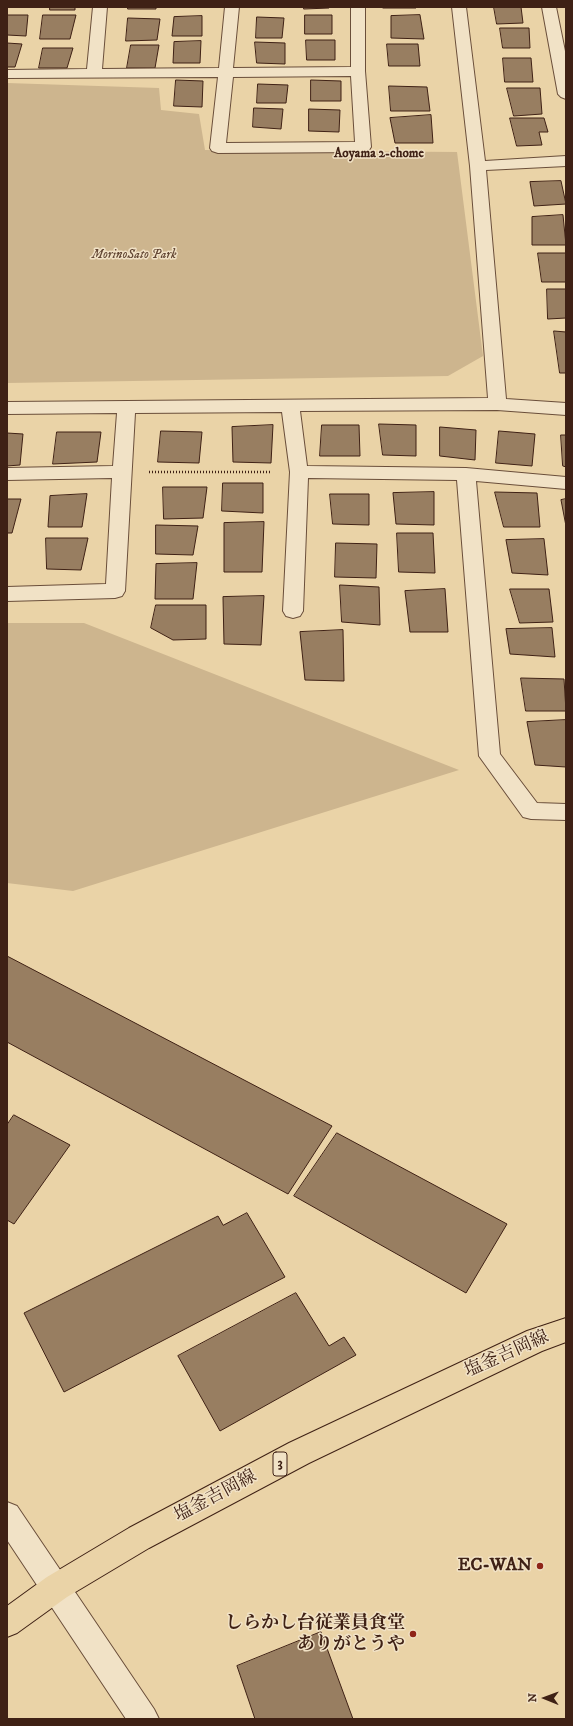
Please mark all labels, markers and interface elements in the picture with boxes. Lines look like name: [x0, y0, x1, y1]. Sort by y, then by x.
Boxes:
district label: Aoyama 2-chome: [334, 146, 424, 162]
park label: MorinoSato Park: [92, 247, 176, 263]
street label: 塩釜吉岡線: [461, 1327, 553, 1383]
road number: 3: [273, 1452, 287, 1476]
street label: 塩釜吉岡線: [171, 1466, 261, 1528]
place label: EC-WAN: [458, 1555, 532, 1577]
marker: EC-WAN: [535, 1561, 545, 1571]
place label: しらかし台従業員食堂 ありがとうや: [225, 1613, 405, 1656]
marker: しらかし台従業員食堂 ありがとうや: [408, 1629, 418, 1639]
north arrow: [525, 1678, 565, 1718]
text: N: [526, 1693, 540, 1702]

